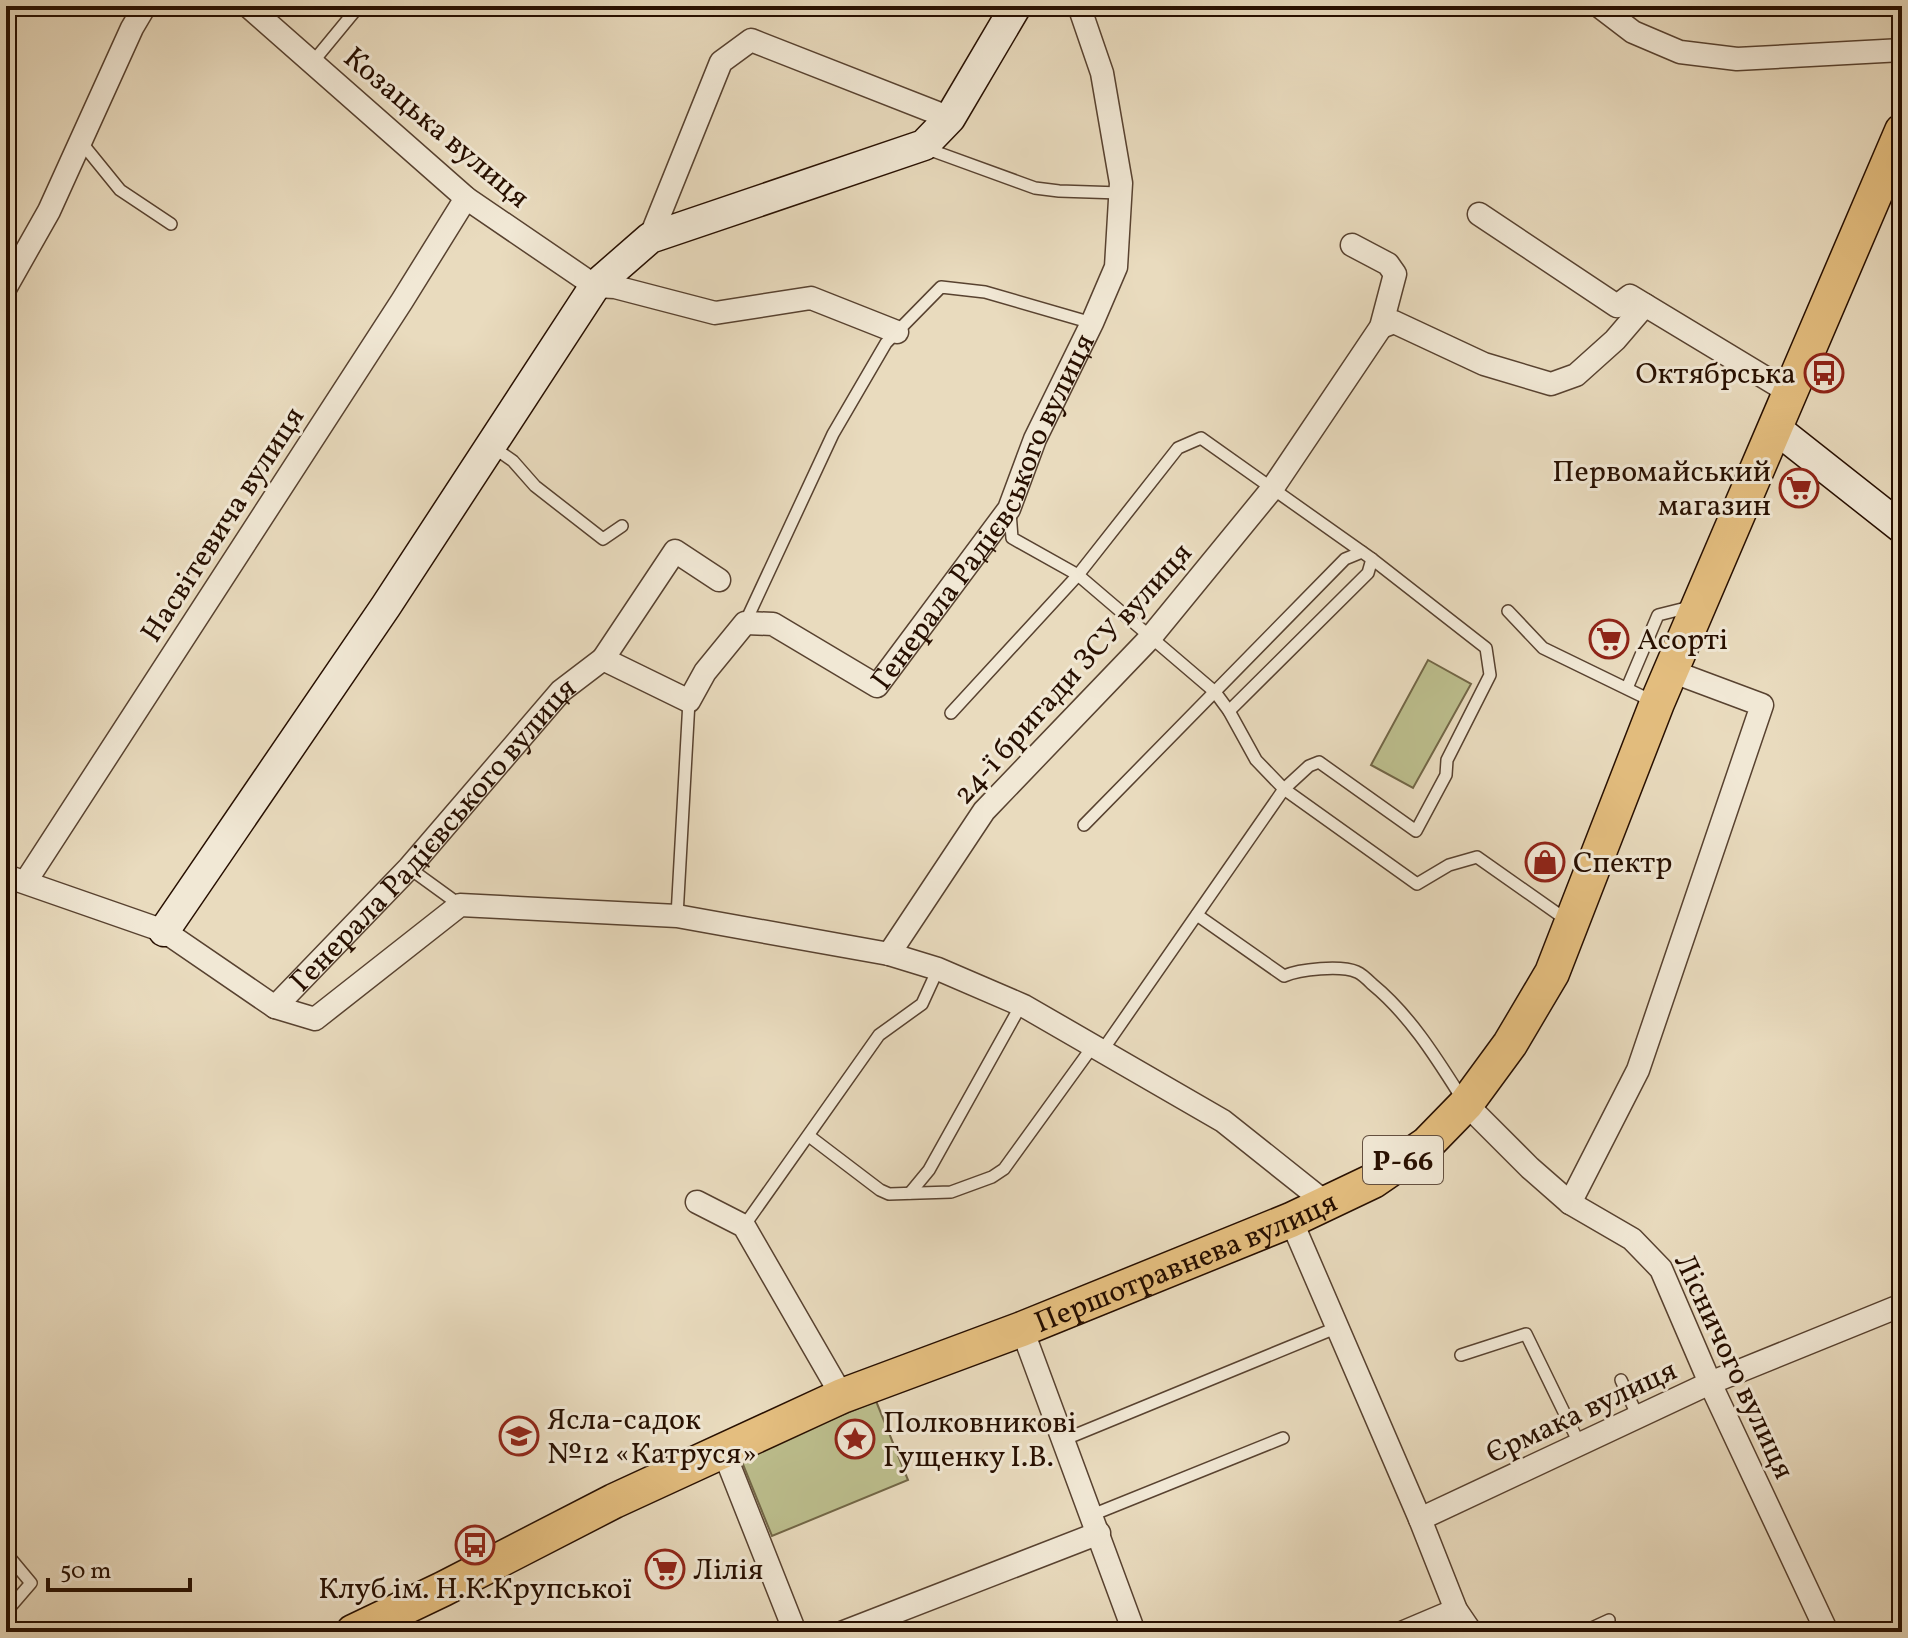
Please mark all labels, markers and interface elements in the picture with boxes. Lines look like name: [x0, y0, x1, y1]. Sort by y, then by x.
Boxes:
street label: Козацька вулиця: [334, 38, 538, 219]
street label: Генерала Радієвського вулиця: [862, 327, 1107, 700]
bus stop icon: Октябрська: [1803, 352, 1845, 394]
place label: Октябрська: [1635, 354, 1796, 396]
street label: Насвітевича вулиця: [132, 399, 316, 651]
place label: Первомайський магазин: [1552, 452, 1771, 528]
supermarket icon: Первомайський магазин: [1778, 467, 1820, 509]
street label: 24-ї бригади ЗСУ вулиця: [944, 534, 1203, 815]
supermarket icon: Асорті: [1588, 618, 1630, 660]
place label: Асорті: [1637, 620, 1728, 662]
street label: Генерала Радієвського вулиця: [281, 668, 585, 1002]
shop icon: Спектр: [1524, 841, 1566, 883]
place label: Спектр: [1573, 843, 1672, 885]
road number: Р-66: [1363, 1136, 1443, 1184]
street label: Першотравнева вулиця: [1029, 1182, 1345, 1345]
street label: Лісничого вулиця: [1663, 1247, 1804, 1486]
street label: Єрмака вулиця: [1480, 1350, 1684, 1475]
place label: Ясла-садок №12 «Катруся»: [547, 1400, 757, 1476]
place label: Полковникові Гущенку І.В.: [883, 1403, 1077, 1479]
school or university icon: Ясла-садок №12 «Катруся»: [498, 1415, 540, 1457]
place icon: Полковникові Гущенку І.В.: [834, 1418, 876, 1460]
bus stop icon: Клуб ім. Н.К.Крупської: [454, 1524, 496, 1566]
scale bar: [48, 1542, 190, 1592]
supermarket icon: Лілія: [644, 1548, 686, 1590]
place label: Лілія: [693, 1550, 763, 1592]
text: 50 m: [60, 1555, 112, 1589]
place label: Клуб ім. Н.К.Крупської: [318, 1569, 632, 1611]

